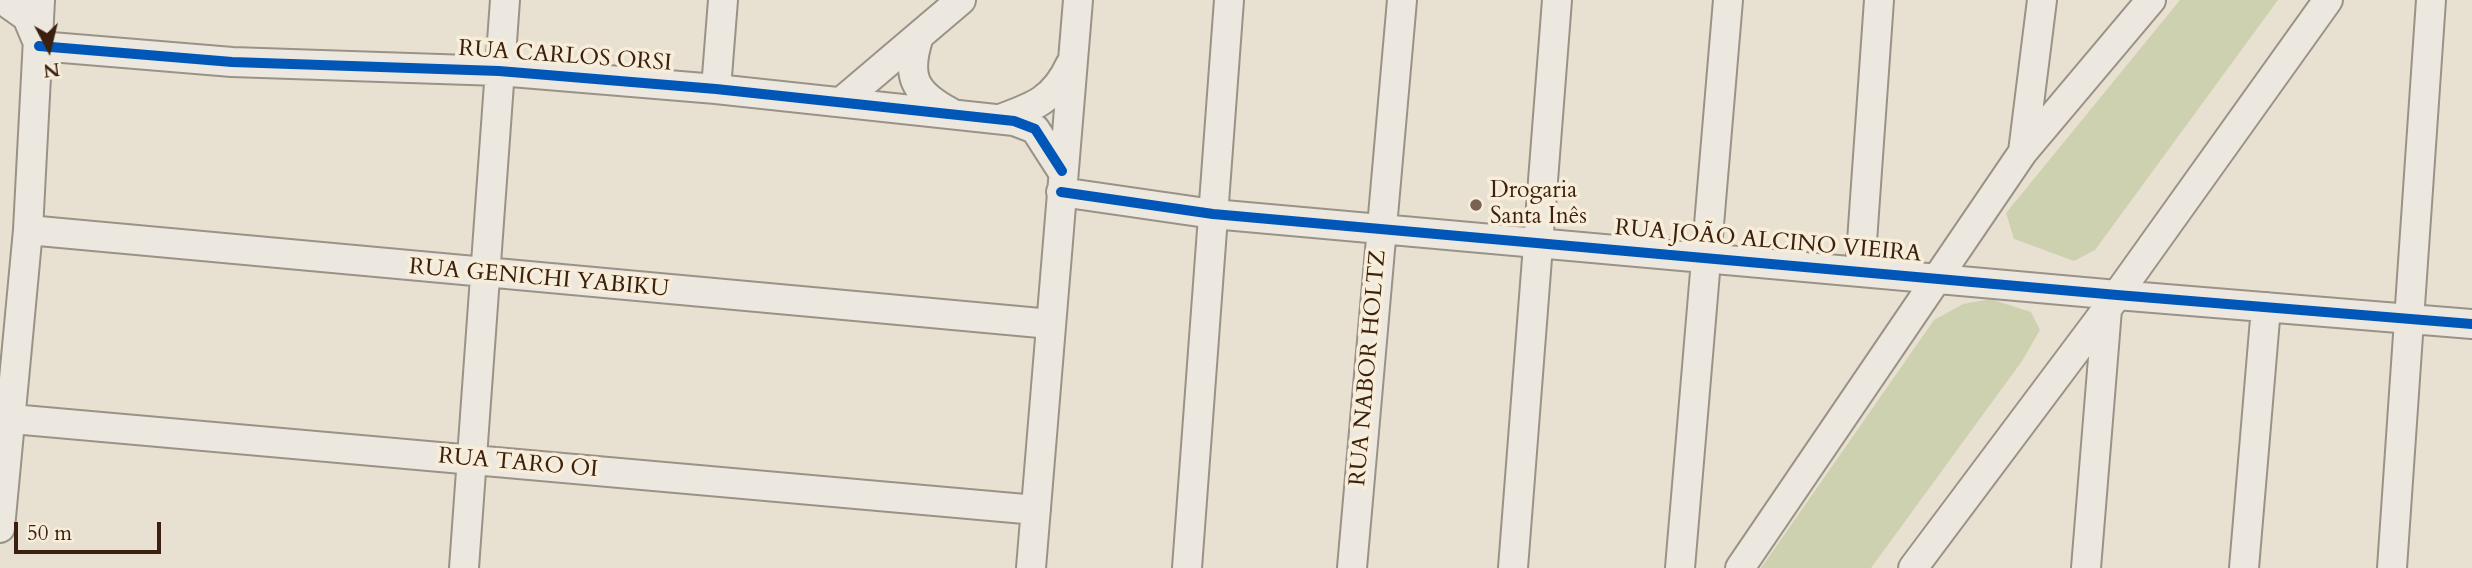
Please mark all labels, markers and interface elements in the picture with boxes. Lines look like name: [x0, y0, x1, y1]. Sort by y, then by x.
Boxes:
north arrow: [14, 14, 84, 84]
street label: RUA CARLOS ORSI: [457, 36, 673, 78]
text: N: [42, 56, 61, 84]
place label: Drogaria Santa Inês: [1490, 178, 1587, 232]
marker: Drogaria Santa Inês: [1468, 197, 1484, 213]
street label: RUA JOÃO ALCINO VIEIRA: [1613, 215, 1923, 269]
street label: RUA NABOR HOLTZ: [1345, 249, 1393, 487]
street label: RUA GENICHI YABIKU: [408, 254, 670, 304]
street label: RUA TARO OI: [437, 443, 599, 485]
scale bar: [18, 508, 164, 552]
text: 50 m: [27, 519, 72, 548]

